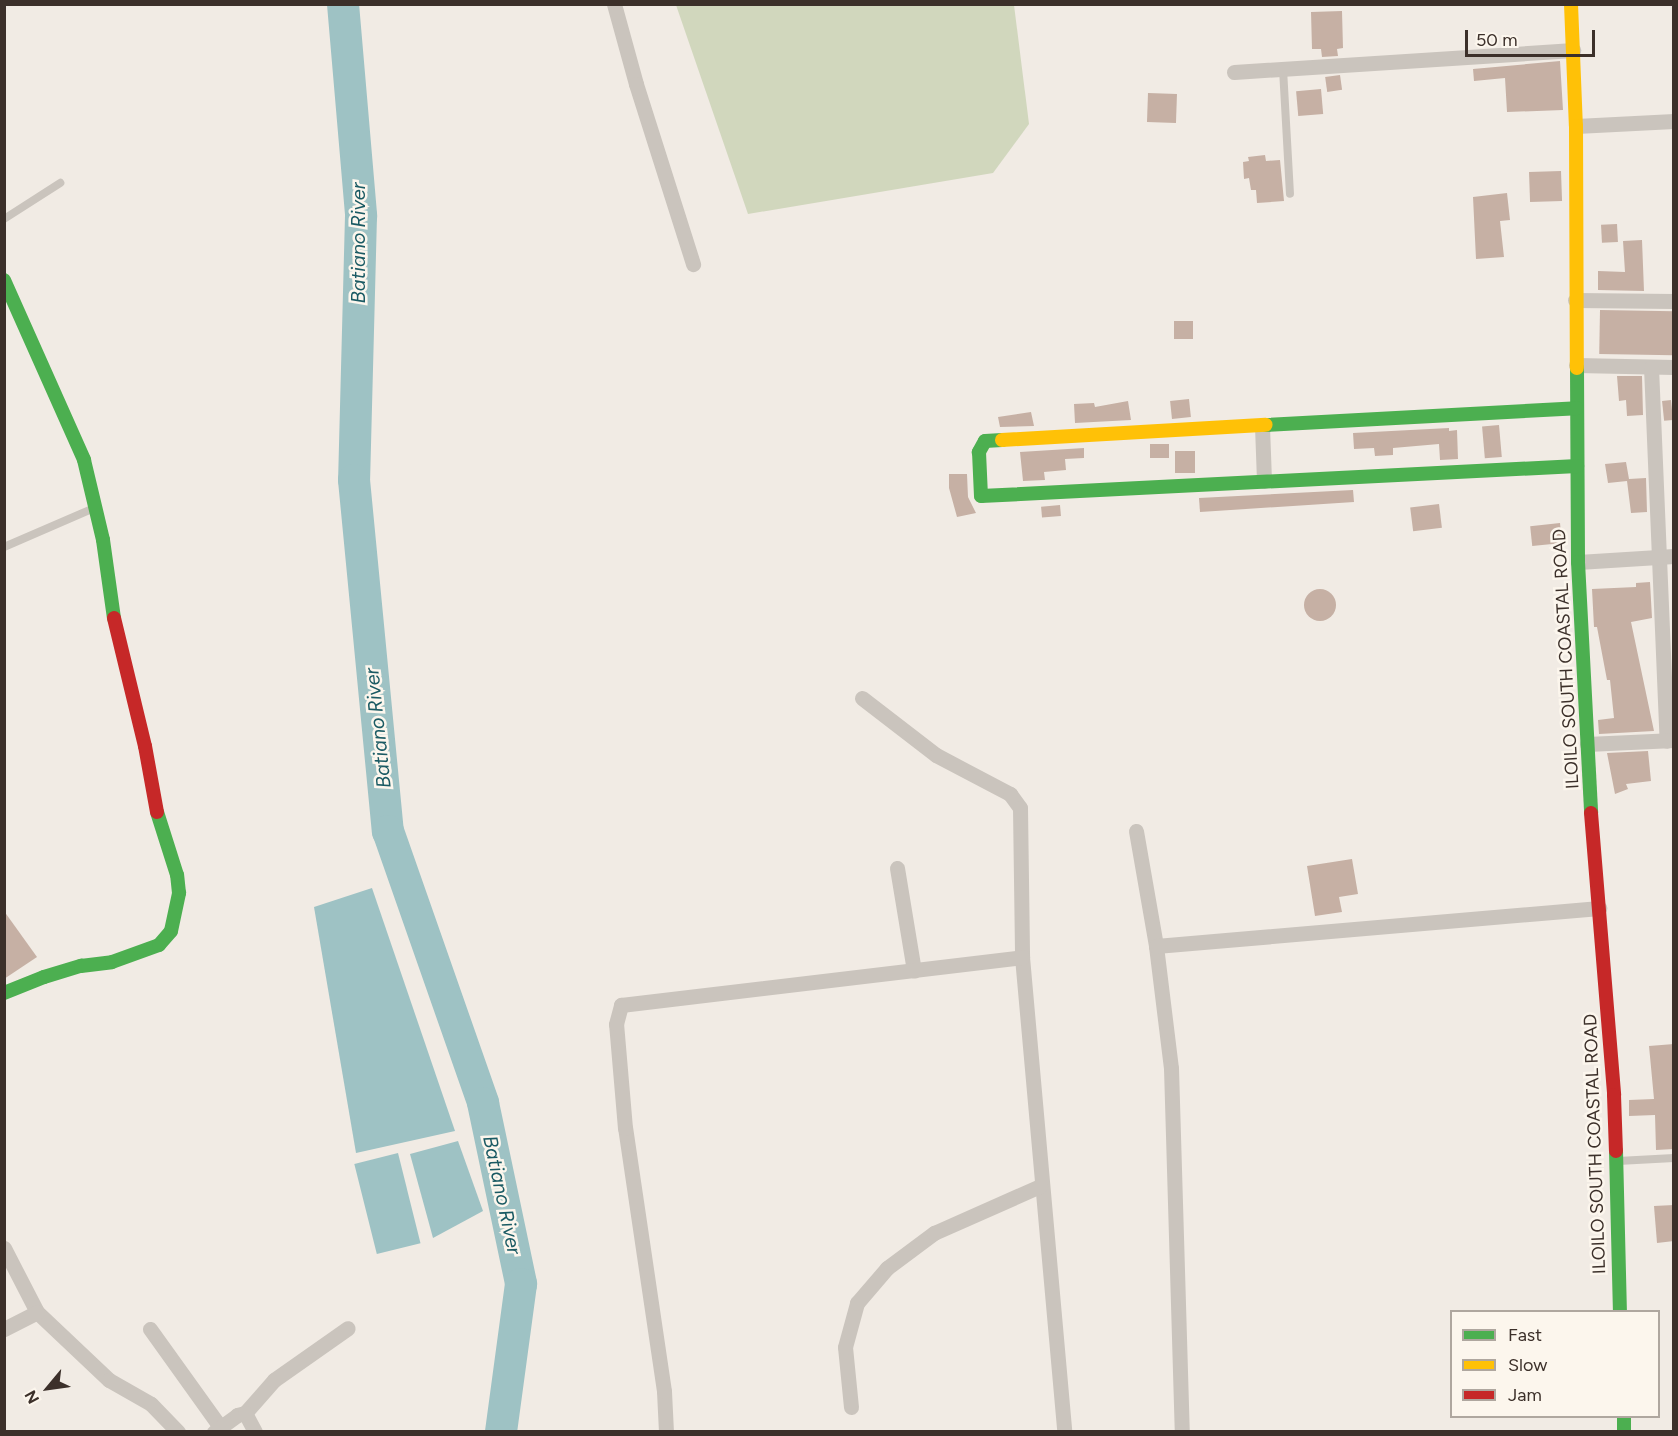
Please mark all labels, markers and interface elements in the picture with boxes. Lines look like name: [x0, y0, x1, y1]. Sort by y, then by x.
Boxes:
scale bar: [1468, 18, 1598, 56]
text: 50 m: [1476, 29, 1518, 51]
water label: Batiano River: [346, 183, 370, 303]
street label: ILOILO SOUTH COASTAL ROAD: [1548, 528, 1584, 790]
water label: Batiano River: [360, 667, 396, 789]
street label: ILOILO SOUTH COASTAL ROAD: [1580, 1014, 1610, 1274]
water label: Batiano River: [478, 1133, 526, 1257]
legend: [1450, 1310, 1660, 1418]
text: Fast: [1508, 1324, 1542, 1346]
text: Slow: [1508, 1354, 1547, 1376]
north arrow: [18, 1358, 78, 1418]
text: Jam: [1508, 1384, 1542, 1406]
text: N: [21, 1387, 43, 1407]

